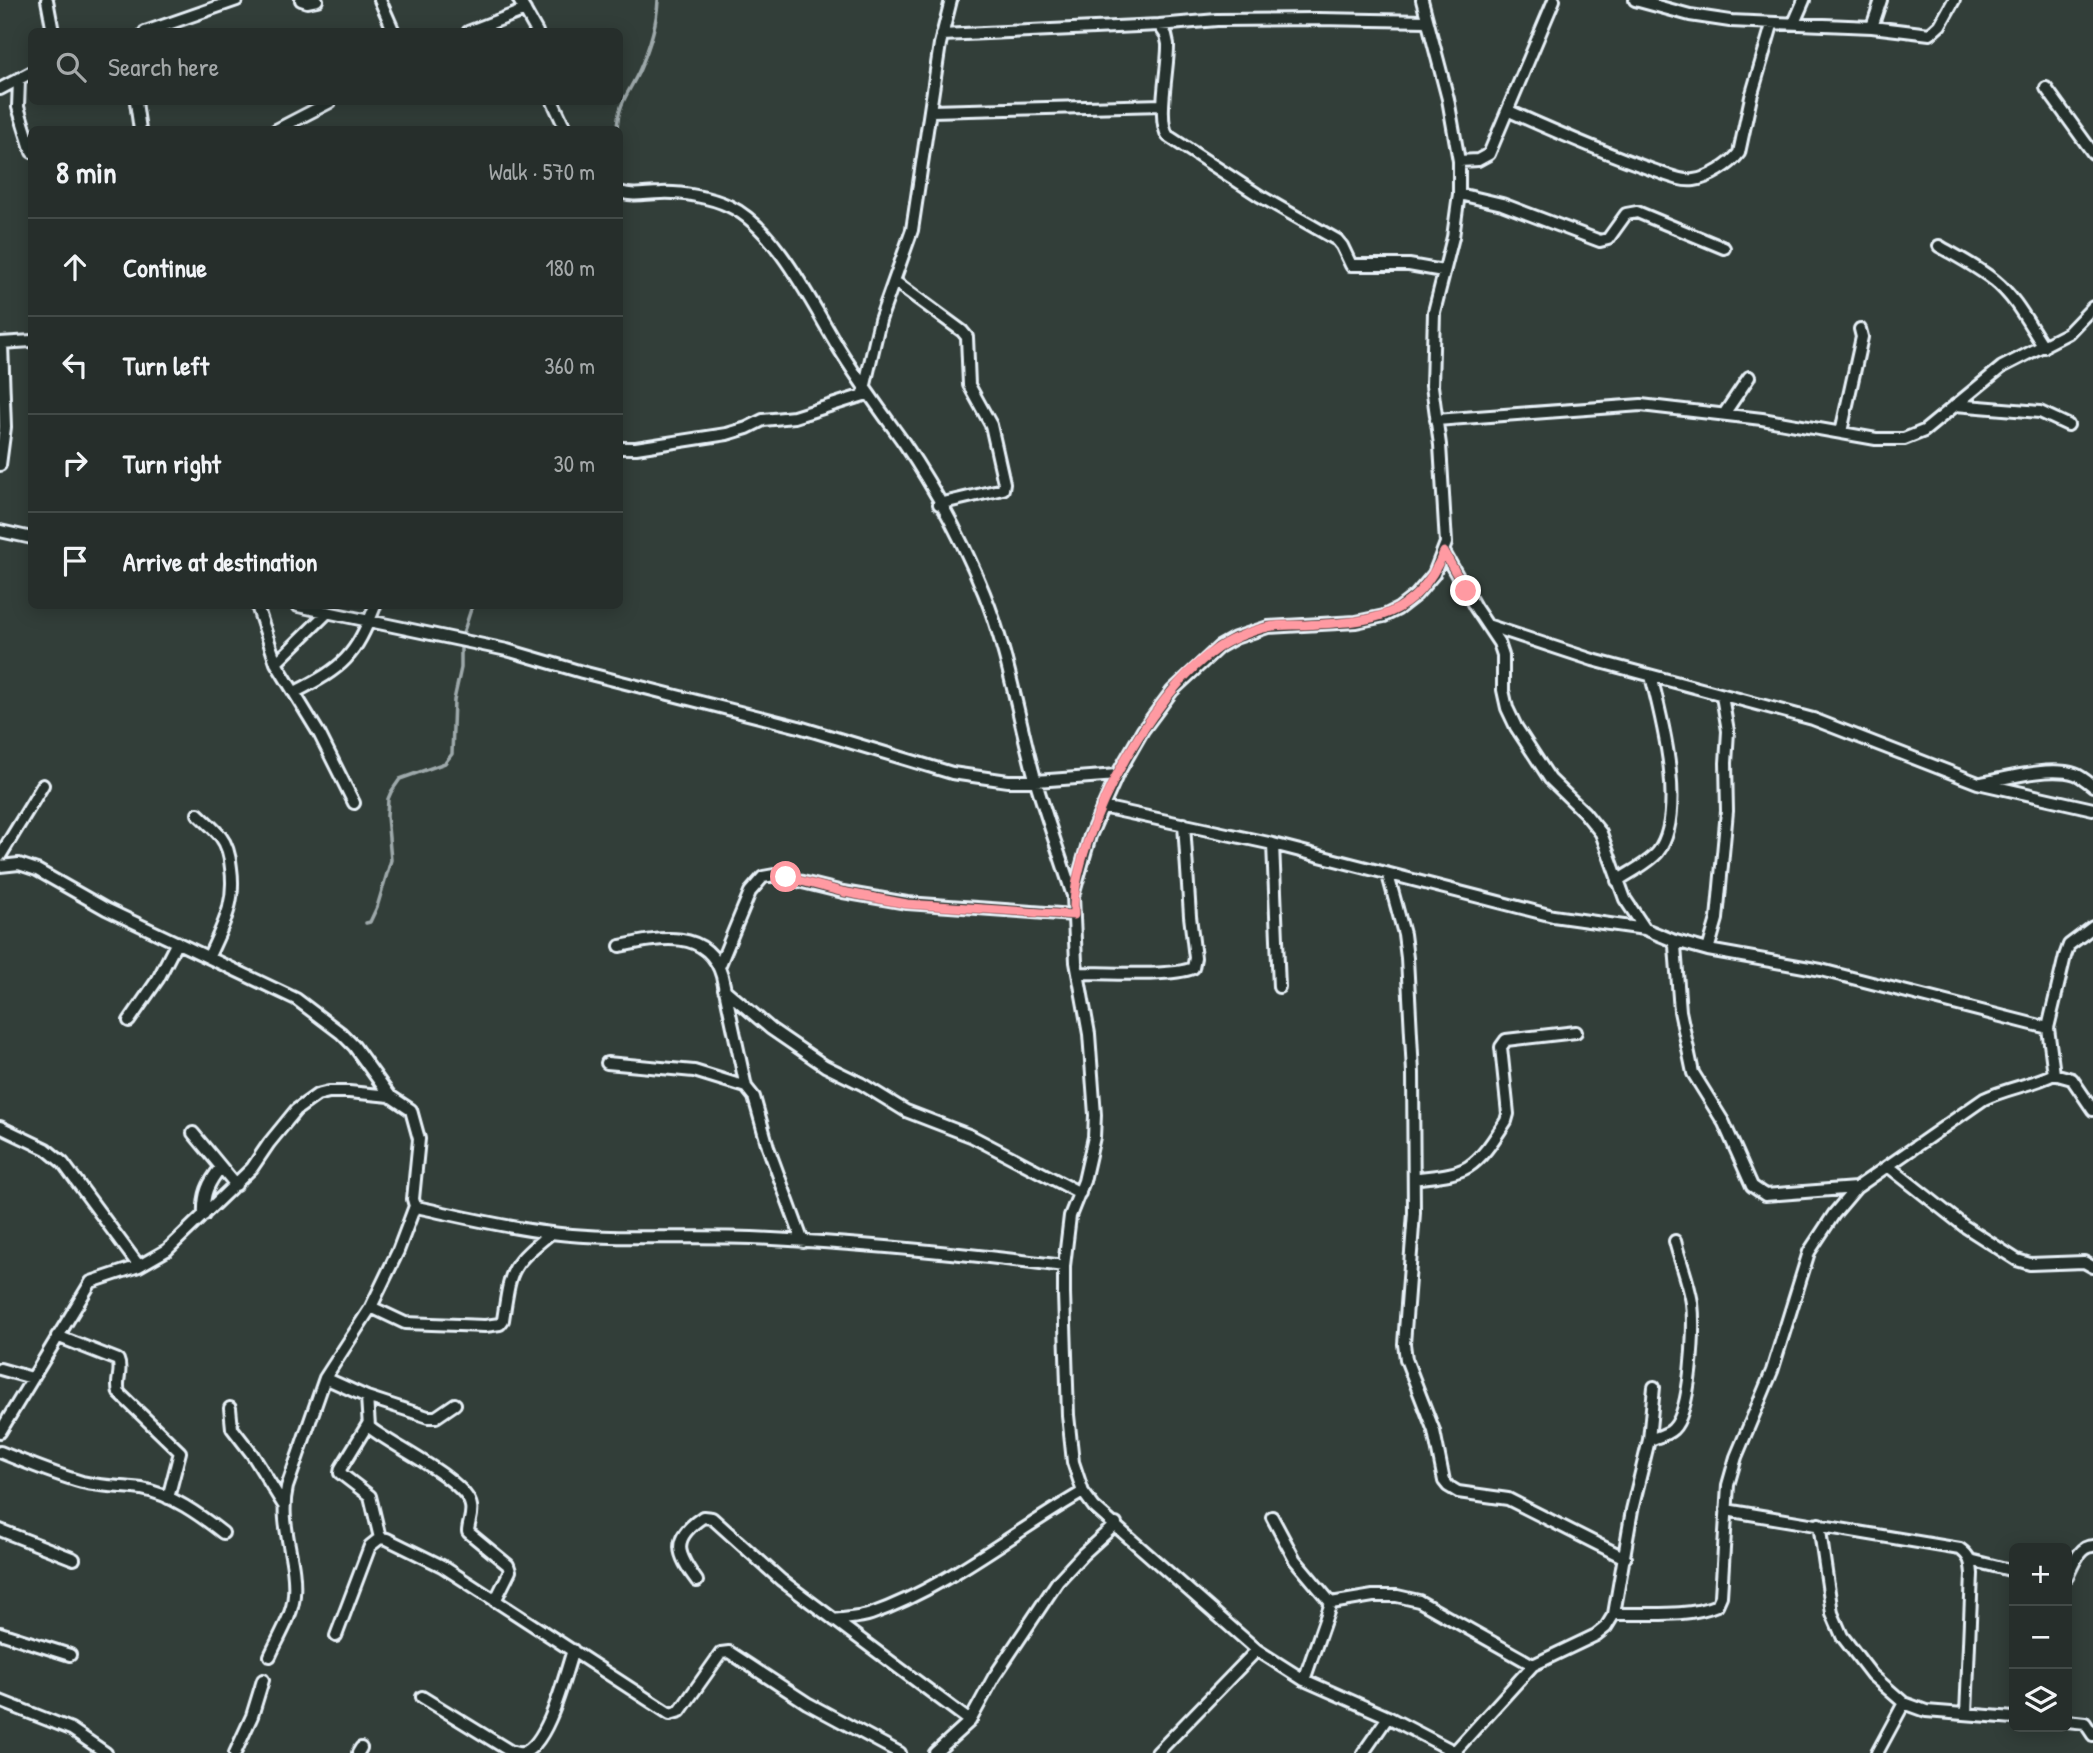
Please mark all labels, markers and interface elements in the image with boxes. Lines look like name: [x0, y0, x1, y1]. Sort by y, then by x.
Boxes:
search box: [28, 28, 623, 105]
icon: search: [52, 48, 90, 86]
text: Search here: [108, 49, 219, 84]
text: 8 min: [56, 152, 117, 192]
text: Walk · 570 m: [489, 156, 595, 187]
icon: ahead: [56, 248, 94, 286]
text: Continue: [123, 250, 207, 285]
text: 180 m: [545, 252, 595, 283]
icon: left: [56, 346, 94, 384]
text: Turn left: [123, 348, 209, 383]
text: 360 m: [544, 350, 595, 381]
icon: right: [56, 444, 94, 482]
text: Turn right: [123, 446, 221, 481]
text: 30 m: [553, 448, 595, 479]
icon: arrive: [56, 542, 94, 580]
text: Arrive at destination: [123, 544, 318, 579]
route end: [1450, 575, 1481, 606]
route start: [770, 861, 801, 892]
map controls: [2009, 1543, 2072, 1732]
button: +: [2009, 1543, 2072, 1606]
button: −: [2009, 1606, 2072, 1669]
button: layers: [2009, 1669, 2072, 1732]

